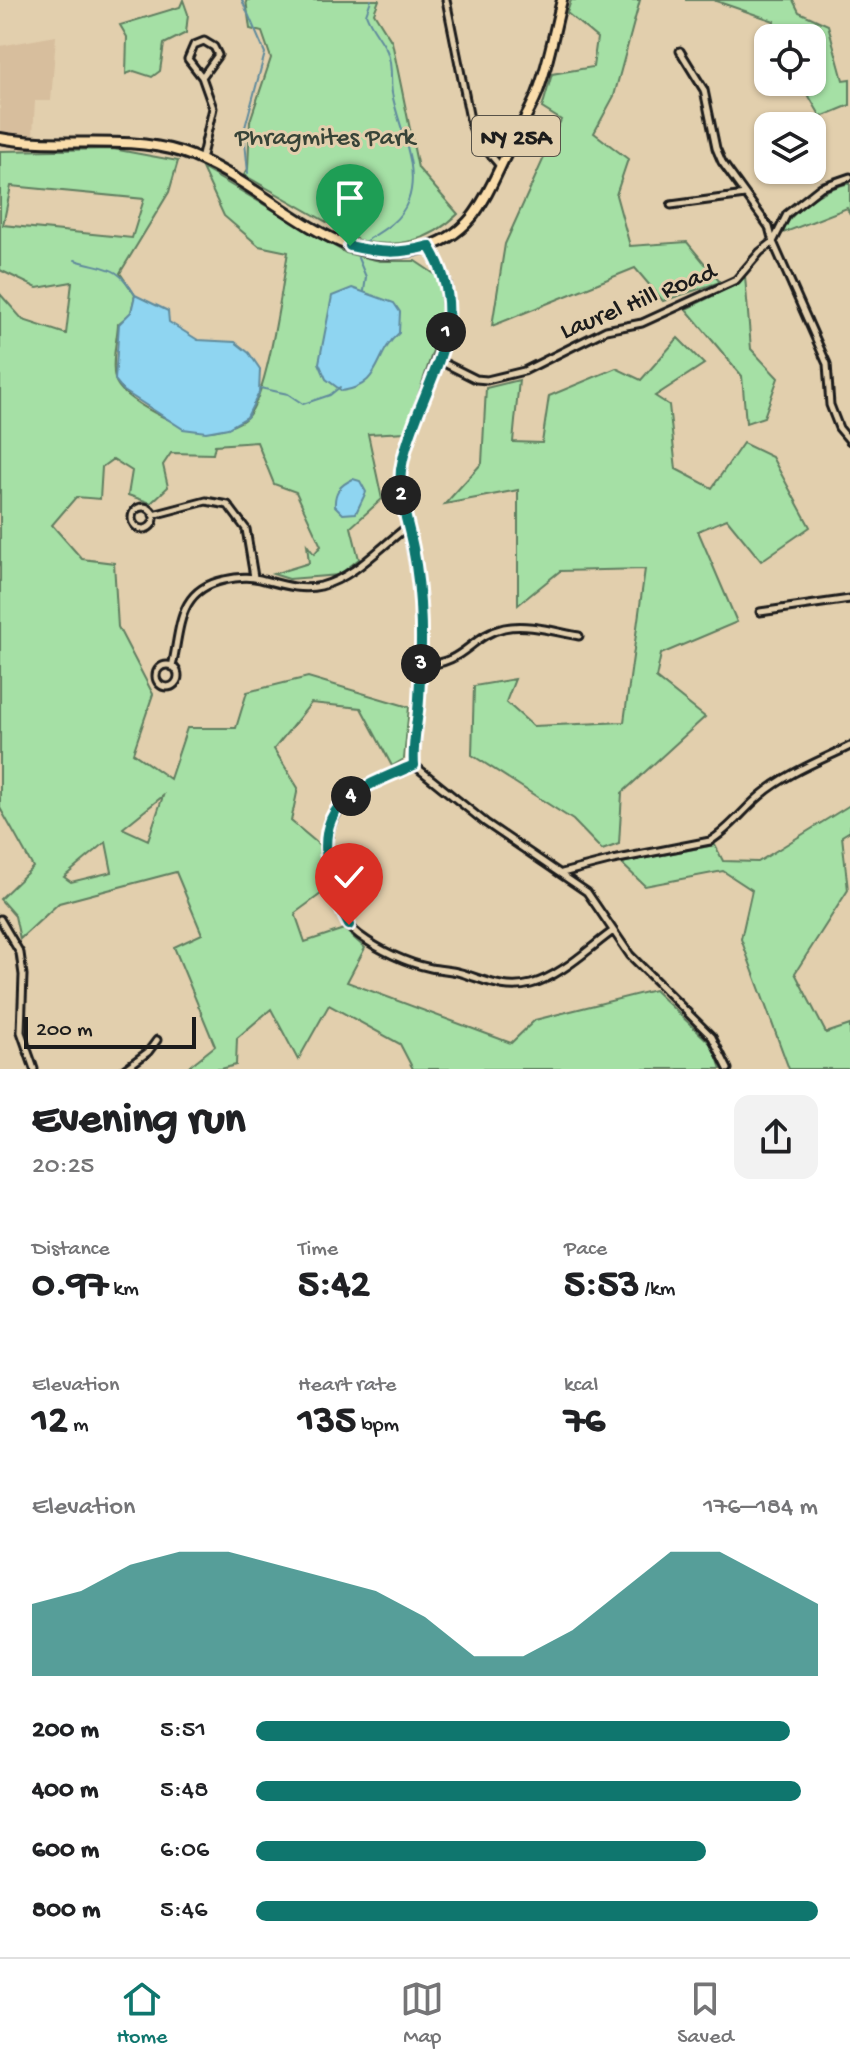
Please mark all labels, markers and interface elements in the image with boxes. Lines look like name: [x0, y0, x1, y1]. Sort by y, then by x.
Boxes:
map controls: [754, 24, 826, 184]
button: locate: [754, 24, 826, 96]
button: layers: [754, 112, 826, 184]
road number: NY 25A: [472, 116, 560, 156]
park label: Phragmites Park: [234, 124, 417, 155]
pin: [316, 164, 384, 246]
icon: arrive: [328, 176, 372, 220]
street label: Laurel Hill Road: [556, 257, 723, 349]
pin: 1: [426, 312, 466, 352]
text: 1: [442, 319, 450, 345]
pin: 2: [381, 475, 421, 515]
text: 2: [396, 482, 406, 508]
pin: 3: [401, 644, 441, 684]
text: 3: [415, 651, 427, 677]
pin: 4: [331, 776, 371, 816]
text: 4: [346, 783, 356, 809]
pin: [315, 843, 383, 925]
icon: check: [327, 855, 371, 899]
scale bar: [24, 1013, 196, 1049]
text: 200 m: [36, 1018, 93, 1044]
button: share: [734, 1095, 818, 1179]
text: Evening run: [32, 1096, 245, 1148]
text: 20:25: [32, 1152, 94, 1183]
text: Distance: [32, 1237, 110, 1263]
text: Time: [298, 1237, 338, 1263]
text: Pace: [564, 1237, 607, 1263]
text: 0.97: [32, 1263, 108, 1310]
text: 5:42: [298, 1263, 370, 1310]
text: 5:53: [564, 1263, 639, 1310]
text: km: [108, 1277, 139, 1303]
text: /km: [639, 1277, 675, 1303]
text: Elevation: [32, 1373, 119, 1399]
text: Heart rate: [298, 1373, 396, 1399]
text: kcal: [564, 1373, 598, 1399]
text: 12: [32, 1399, 68, 1446]
text: 135: [298, 1399, 356, 1446]
text: 76: [564, 1399, 605, 1446]
text: m: [68, 1413, 89, 1439]
text: bpm: [356, 1413, 399, 1439]
text: Elevation: [32, 1493, 135, 1524]
text: 176–184 m: [703, 1493, 818, 1524]
text: 200 m: [32, 1716, 99, 1747]
text: 5:51: [160, 1716, 206, 1747]
text: 400 m: [32, 1776, 98, 1807]
text: 5:48: [160, 1776, 208, 1807]
text: 600 m: [32, 1836, 99, 1867]
text: 6:06: [160, 1836, 209, 1867]
text: 800 m: [32, 1896, 100, 1927]
text: 5:46: [160, 1896, 207, 1927]
tab: Home: [116, 1977, 167, 2051]
tab: Map: [400, 1977, 444, 2051]
tab: Saved: [677, 1977, 734, 2051]

